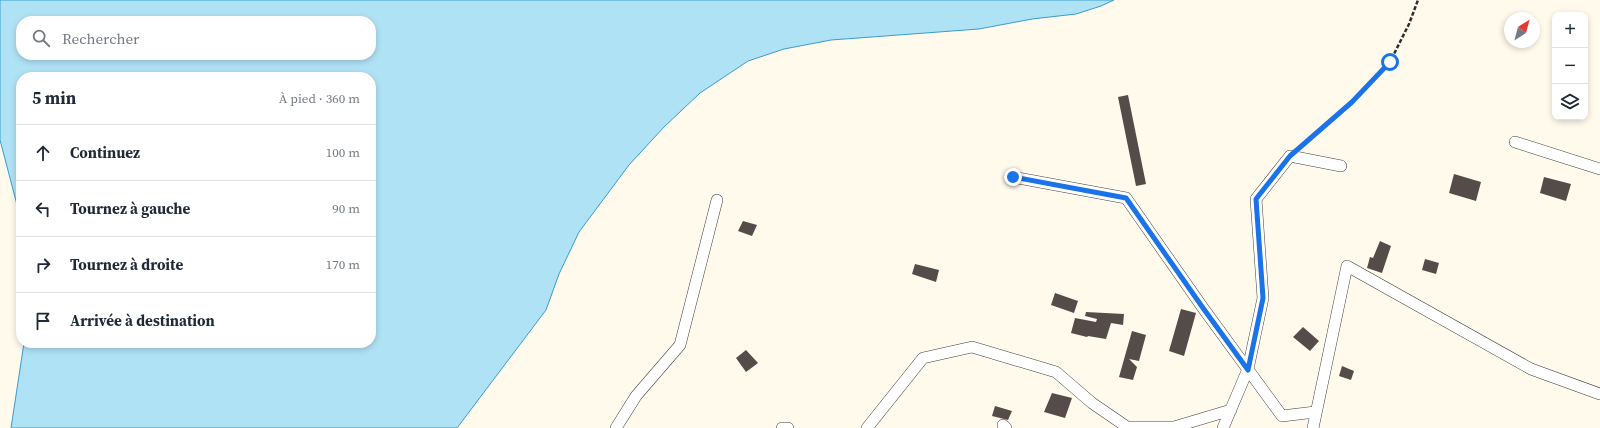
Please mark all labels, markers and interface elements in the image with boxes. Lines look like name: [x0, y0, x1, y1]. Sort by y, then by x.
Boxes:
north arrow: [1504, 12, 1540, 48]
map controls: [1552, 12, 1588, 120]
button: +: [1552, 12, 1588, 48]
search box: [16, 16, 376, 60]
icon: search: [30, 27, 52, 49]
text: Rechercher: [62, 28, 139, 49]
button: −: [1552, 48, 1588, 84]
route start: [1381, 53, 1399, 71]
button: layers: [1552, 84, 1588, 120]
text: 5 min: [32, 86, 76, 110]
text: À pied · 360 m: [279, 90, 360, 107]
icon: ahead: [32, 142, 54, 164]
text: Continuez: [70, 142, 140, 163]
text: 100 m: [326, 144, 360, 161]
route end: [1004, 168, 1022, 186]
icon: left: [32, 198, 54, 220]
text: Tournez à gauche: [70, 198, 190, 219]
text: 90 m: [332, 200, 360, 217]
icon: right: [32, 254, 54, 276]
text: Tournez à droite: [70, 254, 183, 275]
text: 170 m: [326, 256, 360, 273]
icon: arrive: [32, 310, 54, 332]
text: Arrivée à destination: [70, 310, 215, 331]

